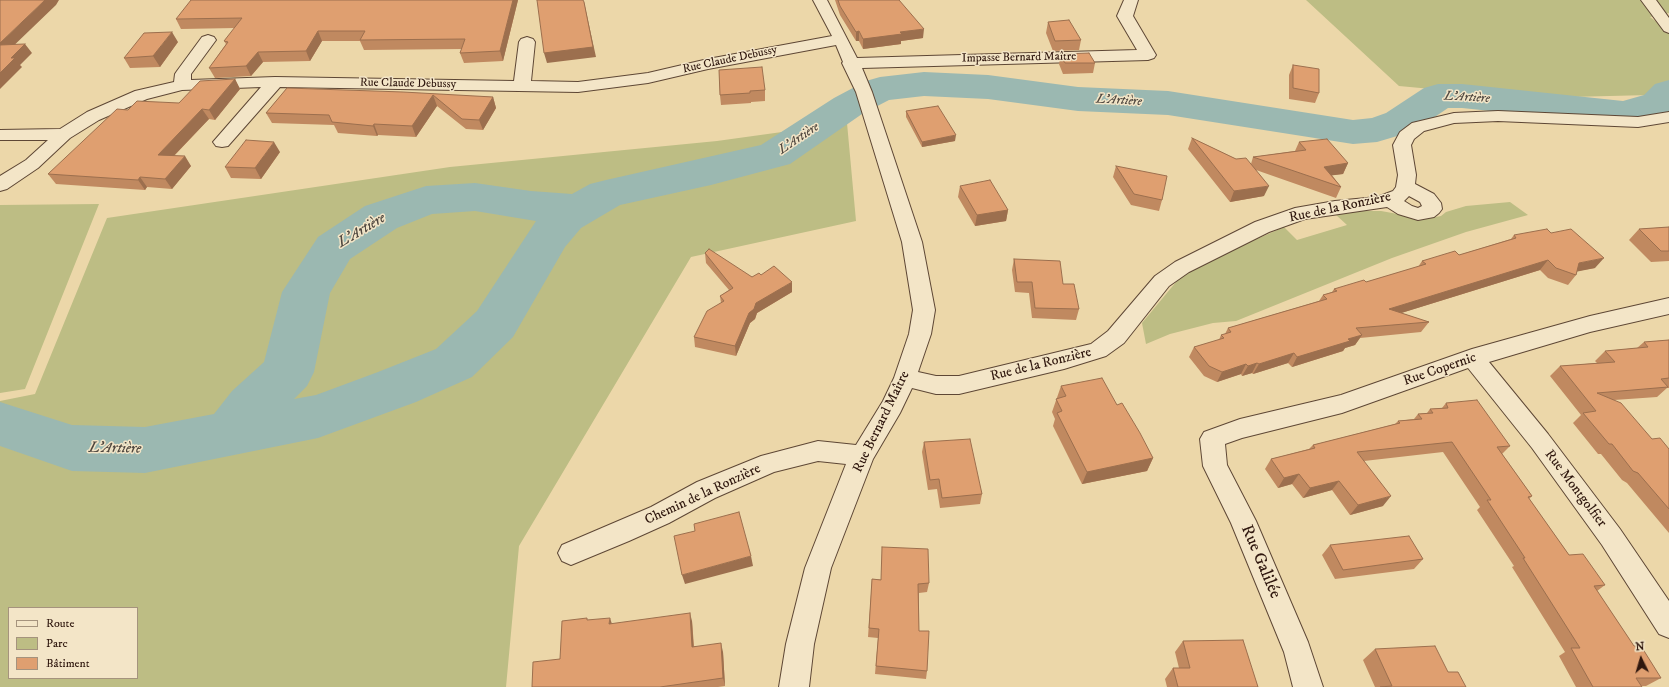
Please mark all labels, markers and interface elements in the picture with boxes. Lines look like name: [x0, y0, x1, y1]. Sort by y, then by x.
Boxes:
street label: Rue Claude Debussy: [681, 43, 779, 77]
street label: Impasse Bernard Maître: [962, 50, 1076, 66]
street label: Rue Claude Debussy: [360, 76, 456, 92]
water label: L'Artière: [1444, 89, 1490, 107]
water label: L'Artière: [1096, 92, 1142, 110]
water label: L'Artière: [776, 120, 822, 158]
street label: Rue de la Ronzière: [1288, 189, 1392, 227]
water label: L'Artière: [335, 210, 389, 252]
street label: Rue de la Ronzière: [989, 344, 1093, 386]
street label: Rue Copernic: [1401, 350, 1479, 390]
street label: Rue Bernard Maître: [850, 368, 914, 476]
water label: L'Artière: [89, 440, 141, 458]
street label: Rue Montgolfier: [1540, 447, 1610, 531]
street label: Chemin de la Ronzière: [643, 461, 763, 529]
street label: Rue Galilée: [1235, 522, 1285, 602]
legend: [8, 607, 138, 679]
text: Route: [46, 616, 74, 631]
text: Parc: [46, 636, 68, 651]
north arrow: [1621, 639, 1661, 679]
text: N: [1635, 640, 1645, 654]
text: Bâtiment: [46, 656, 90, 671]

